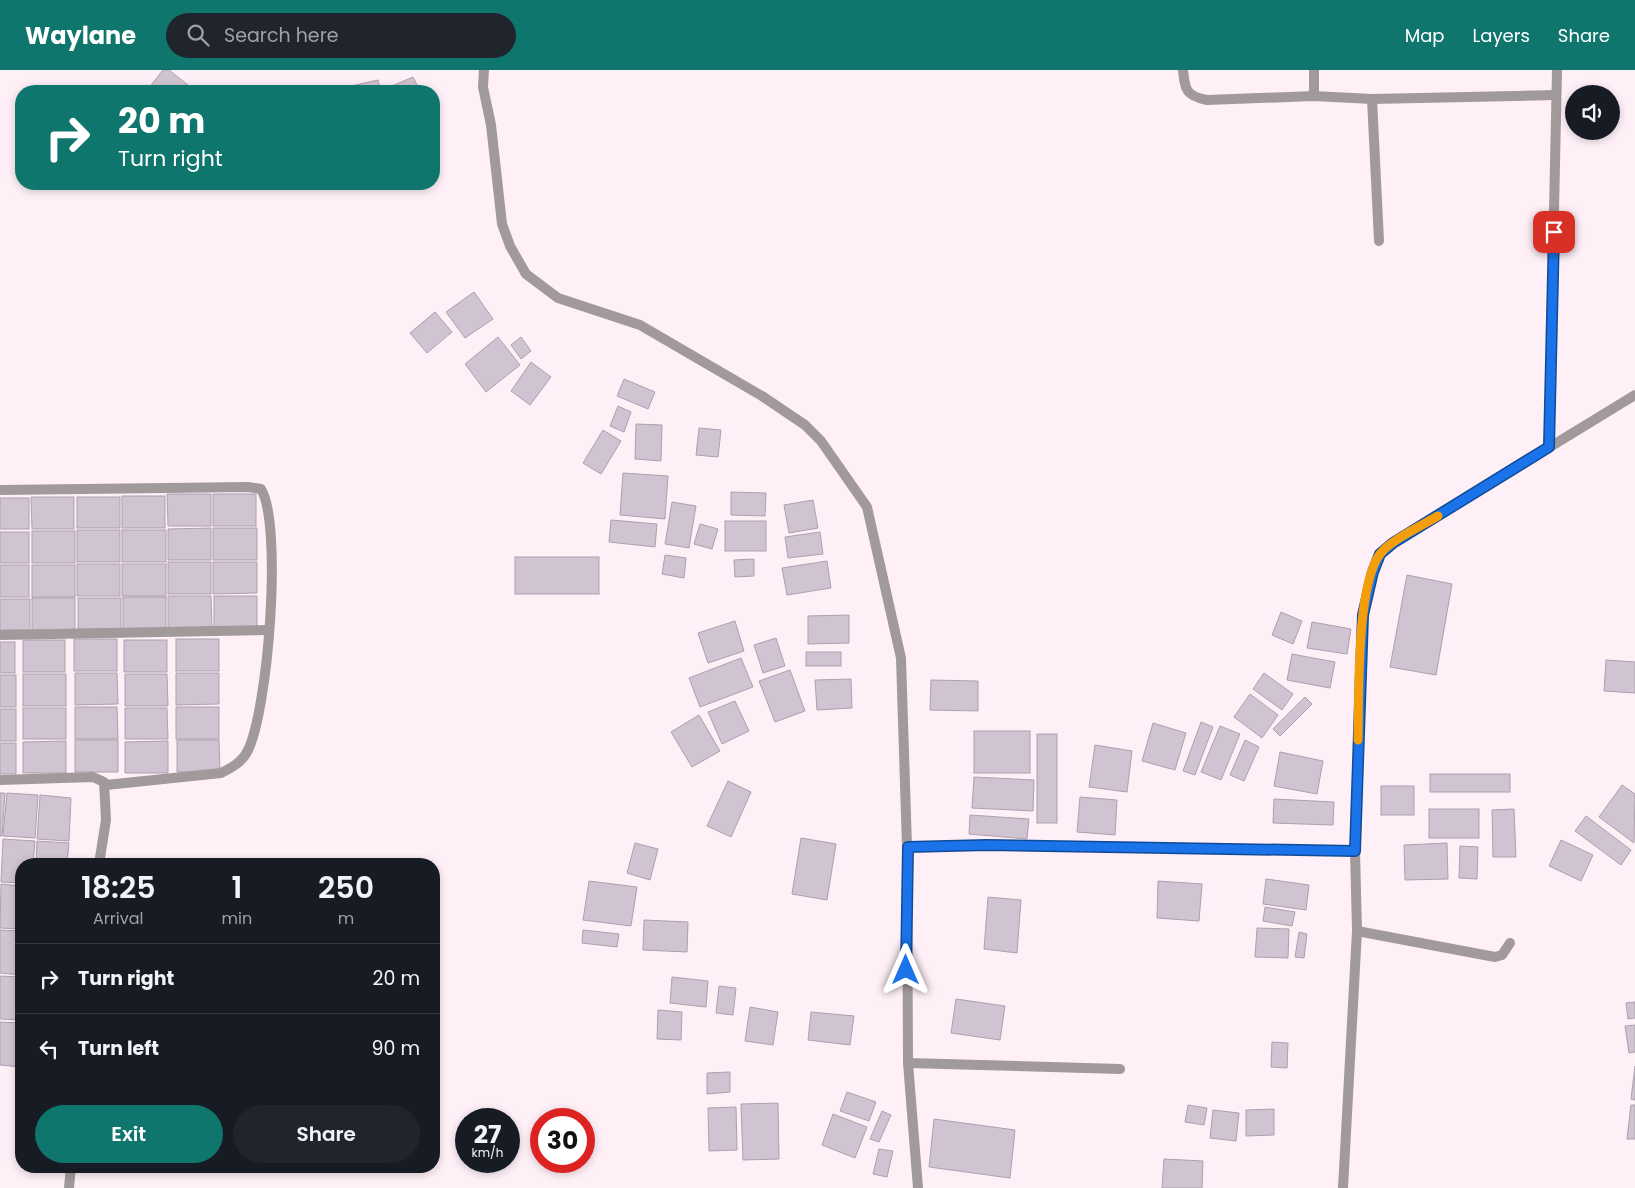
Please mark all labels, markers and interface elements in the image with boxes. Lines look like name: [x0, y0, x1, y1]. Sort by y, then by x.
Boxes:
search box: [166, 13, 516, 58]
text: Waylane: [25, 19, 136, 52]
icon: search: [184, 21, 212, 49]
text: Search here: [224, 22, 339, 49]
text: Map: [1405, 23, 1445, 48]
text: Layers: [1473, 23, 1530, 48]
text: Share: [1558, 23, 1610, 48]
map controls: [1565, 85, 1620, 140]
button: sound: [1565, 85, 1620, 140]
text: 20 m: [118, 96, 205, 145]
icon: right: [35, 105, 100, 170]
text: Turn right: [118, 143, 223, 174]
pin: [1533, 211, 1575, 253]
icon: arrive: [1540, 218, 1568, 246]
text: 18:25: [81, 866, 156, 909]
text: 1: [231, 866, 242, 909]
text: 250: [318, 866, 374, 909]
text: Arrival: [93, 907, 143, 930]
text: min: [222, 907, 252, 930]
text: m: [338, 907, 354, 930]
position arrow: [879, 943, 931, 995]
icon: right: [35, 965, 63, 993]
text: Turn right: [78, 965, 174, 992]
text: 20 m: [372, 965, 420, 992]
icon: left: [35, 1035, 63, 1063]
text: Turn left: [78, 1035, 159, 1062]
text: 90 m: [371, 1035, 420, 1062]
button: Exit: [35, 1105, 223, 1163]
button: Share: [233, 1105, 420, 1163]
speed limit sign: 30: [530, 1108, 595, 1173]
text: 27: [474, 1117, 501, 1152]
text: km/h: [472, 1144, 503, 1161]

